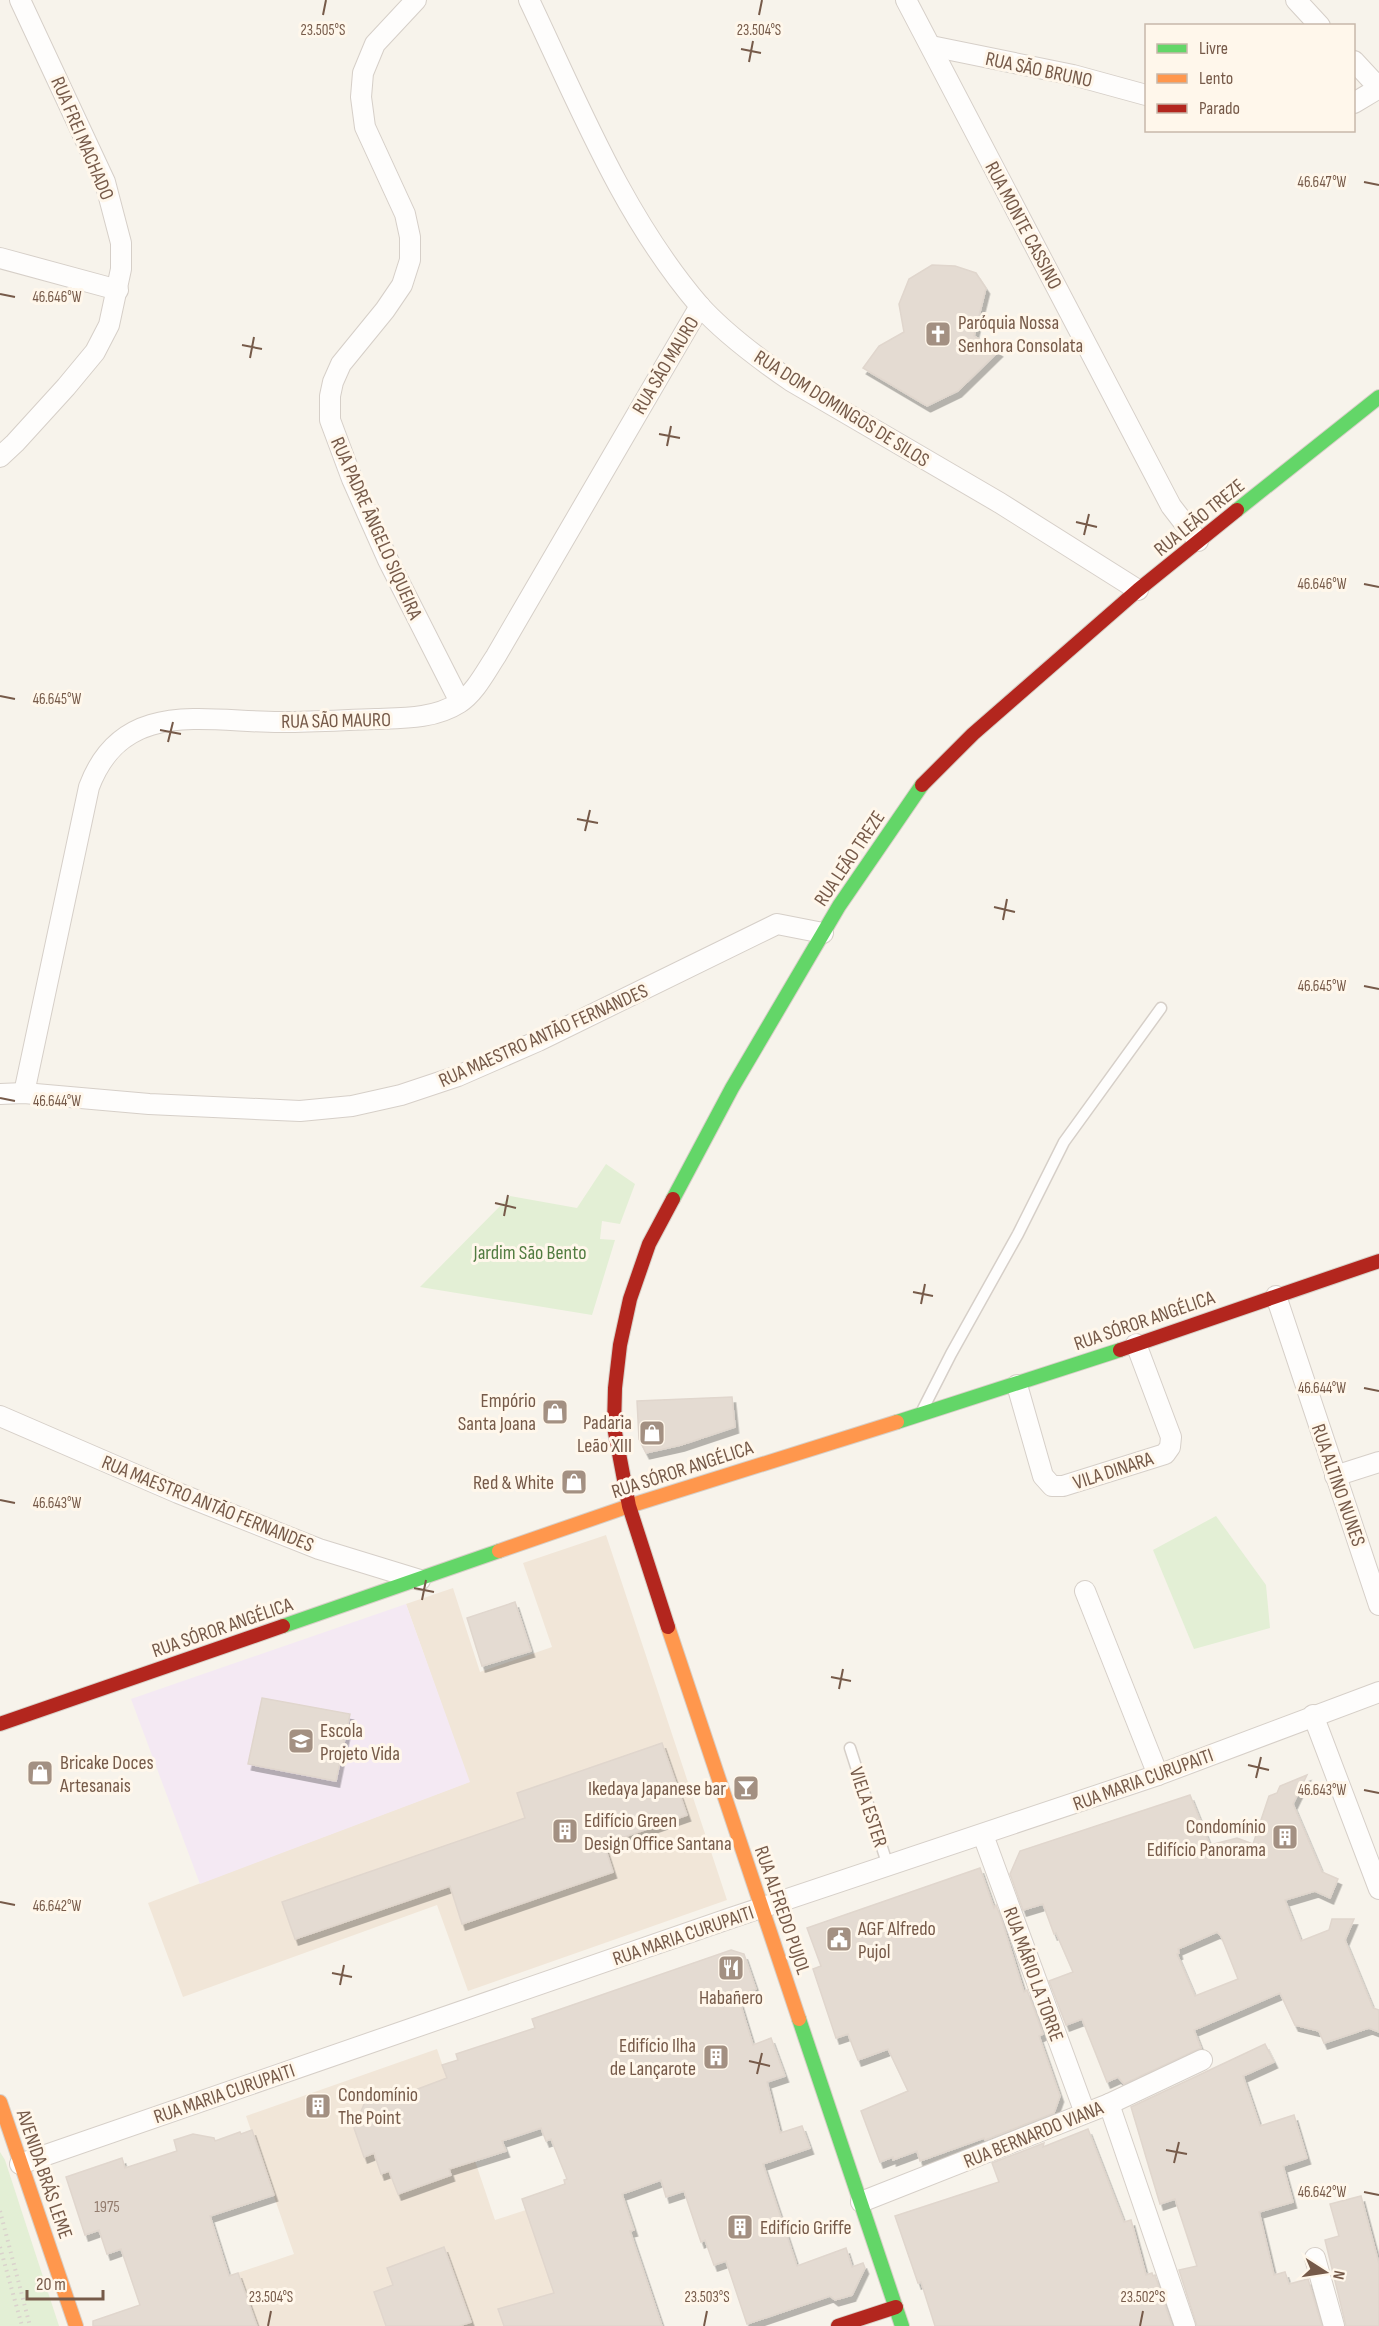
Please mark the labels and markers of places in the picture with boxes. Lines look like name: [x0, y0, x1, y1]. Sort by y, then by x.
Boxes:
place label: Paróquia Nossa Senhora Consolata: [958, 311, 1083, 358]
church icon: Paróquia Nossa Senhora Consolata: [923, 319, 953, 349]
place label: Empório Santa Joana: [458, 1389, 536, 1436]
shop icon: Empório Santa Joana: [540, 1397, 570, 1427]
place label: Padaria Leão XIII: [577, 1411, 632, 1458]
shop icon: Padaria Leão XIII: [637, 1418, 667, 1448]
shop icon: Red & White: [559, 1467, 589, 1497]
place label: Red & White: [473, 1471, 554, 1495]
place label: Escola Projeto Vida: [320, 1719, 400, 1766]
school or university icon: Escola Projeto Vida: [286, 1726, 316, 1756]
place label: Bricake Doces Artesanais: [59, 1751, 154, 1798]
shop icon: Bricake Doces Artesanais: [25, 1758, 55, 1788]
bar icon: Ikedaya Japanese bar: [731, 1773, 761, 1803]
place label: Ikedaya Japanese bar: [588, 1777, 726, 1801]
place label: Edifício Green Design Office Santana: [584, 1809, 732, 1856]
place label: Condomínio Edifício Panorama: [1147, 1815, 1266, 1862]
building icon: Edifício Green Design Office Santana: [550, 1816, 580, 1846]
building icon: Condomínio Edifício Panorama: [1270, 1822, 1300, 1852]
place label: AGF Alfredo Pujol: [857, 1917, 936, 1964]
public building icon: AGF Alfredo Pujol: [824, 1924, 854, 1954]
restaurant icon: Habañero: [716, 1953, 746, 1983]
place label: Habañero: [699, 1986, 763, 2010]
place label: Edifício Ilha de Lançarote: [610, 2034, 696, 2081]
building icon: Edifício Ilha de Lançarote: [701, 2042, 731, 2072]
place label: Condomínio The Point: [338, 2083, 418, 2130]
building icon: Condomínio The Point: [303, 2091, 333, 2121]
building icon: Edifício Griffe: [725, 2212, 755, 2242]
place label: Edifício Griffe: [760, 2216, 851, 2240]

